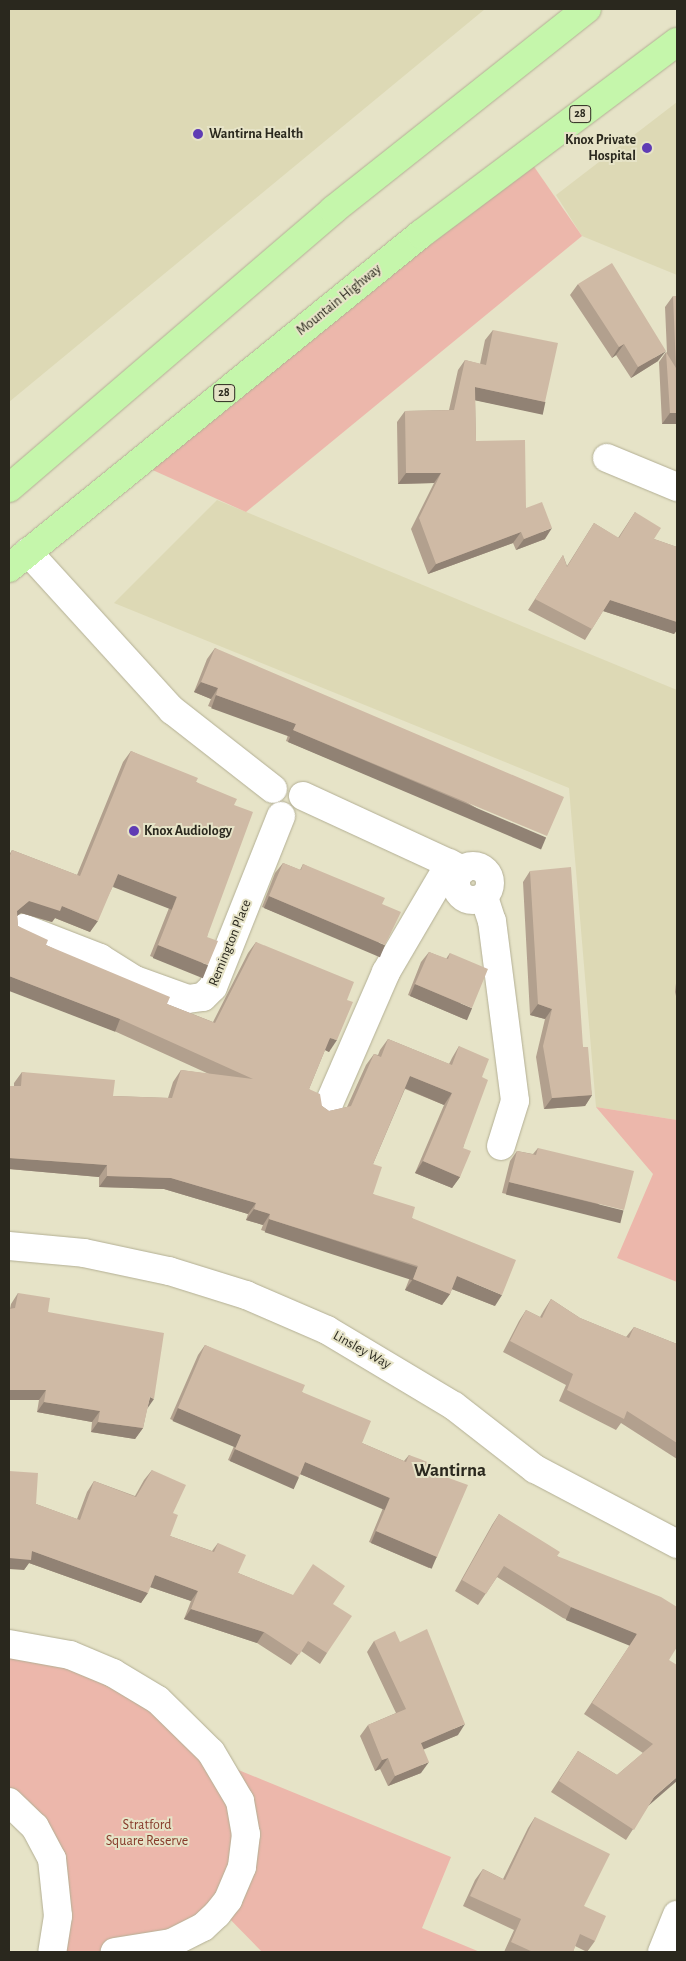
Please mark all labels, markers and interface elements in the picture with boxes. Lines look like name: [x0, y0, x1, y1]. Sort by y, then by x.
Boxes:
road number: 28: [569, 105, 591, 124]
place label: Wantirna Health: [209, 126, 303, 142]
marker: Wantirna Health: [191, 127, 205, 141]
place label: Knox Private Hospital: [565, 132, 636, 164]
marker: Knox Private Hospital: [640, 141, 654, 155]
street label: Mountain Highway: [293, 261, 385, 339]
road number: 28: [213, 383, 235, 402]
place label: Knox Audiology: [144, 823, 232, 839]
marker: Knox Audiology: [128, 825, 140, 837]
street label: Remington Place: [205, 897, 255, 989]
street label: Linsley Way: [330, 1327, 394, 1373]
district label: Wantirna: [414, 1460, 486, 1482]
park label: Stratford Square Reserve: [106, 1817, 188, 1850]

